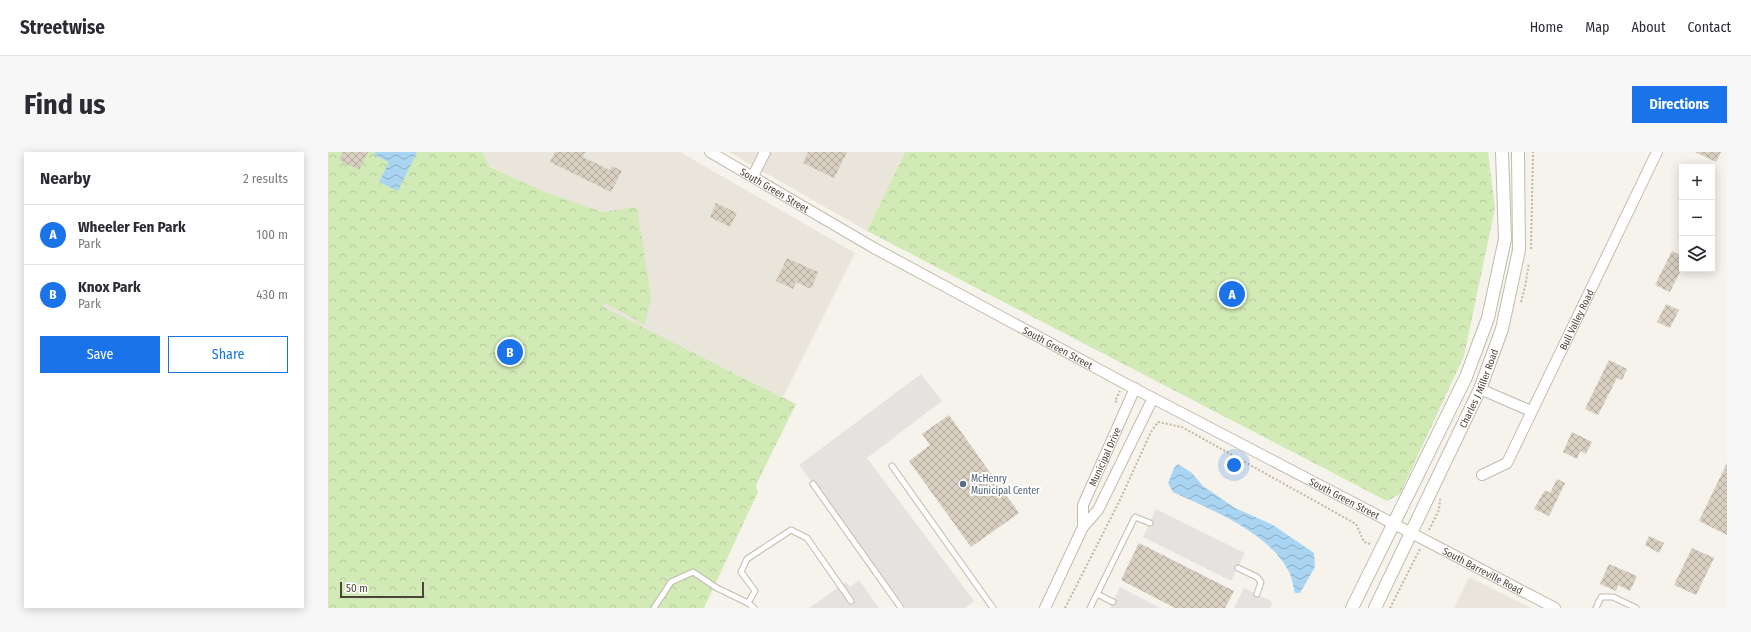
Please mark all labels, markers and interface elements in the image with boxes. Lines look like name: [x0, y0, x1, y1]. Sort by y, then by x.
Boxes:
text: Streetwise: [20, 16, 105, 39]
text: Home: [1530, 19, 1563, 36]
text: Map: [1585, 19, 1609, 36]
text: About: [1631, 19, 1666, 36]
text: Contact: [1688, 19, 1731, 36]
button: Directions: [1632, 86, 1727, 123]
text: Find us: [24, 88, 106, 121]
map controls: [1679, 164, 1715, 272]
button: +: [1679, 164, 1715, 200]
street label: South Green Street: [738, 166, 811, 216]
text: Nearby: [40, 168, 91, 189]
text: 2 results: [243, 171, 288, 186]
button: −: [1679, 200, 1715, 236]
text: Wheeler Fen Park: [78, 218, 186, 236]
text: A: [49, 227, 57, 242]
text: 100 m: [256, 227, 288, 242]
text: Park: [78, 236, 101, 251]
button: layers: [1679, 236, 1715, 272]
text: Knox Park: [78, 278, 141, 296]
pin: A: [1219, 279, 1245, 309]
text: B: [49, 287, 57, 302]
text: 430 m: [256, 287, 288, 302]
street label: Bull Valley Road: [1557, 288, 1597, 352]
text: Park: [78, 296, 101, 311]
street label: South Green Street: [1020, 324, 1095, 372]
button: Save: [40, 336, 160, 373]
button: Share: [168, 336, 288, 373]
pin: B: [497, 337, 523, 367]
street label: Charles J Miller Road: [1457, 348, 1501, 430]
street label: Municipal Drive: [1087, 426, 1124, 488]
your location: [1224, 455, 1244, 475]
place label: McHenry Municipal Center: [971, 473, 1040, 497]
street label: South Green Street: [1307, 476, 1382, 523]
marker: McHenry Municipal Center: [958, 479, 968, 489]
street label: South Barreville Road: [1440, 545, 1525, 597]
scale bar: [340, 580, 424, 599]
text: 50 m: [346, 582, 368, 595]

